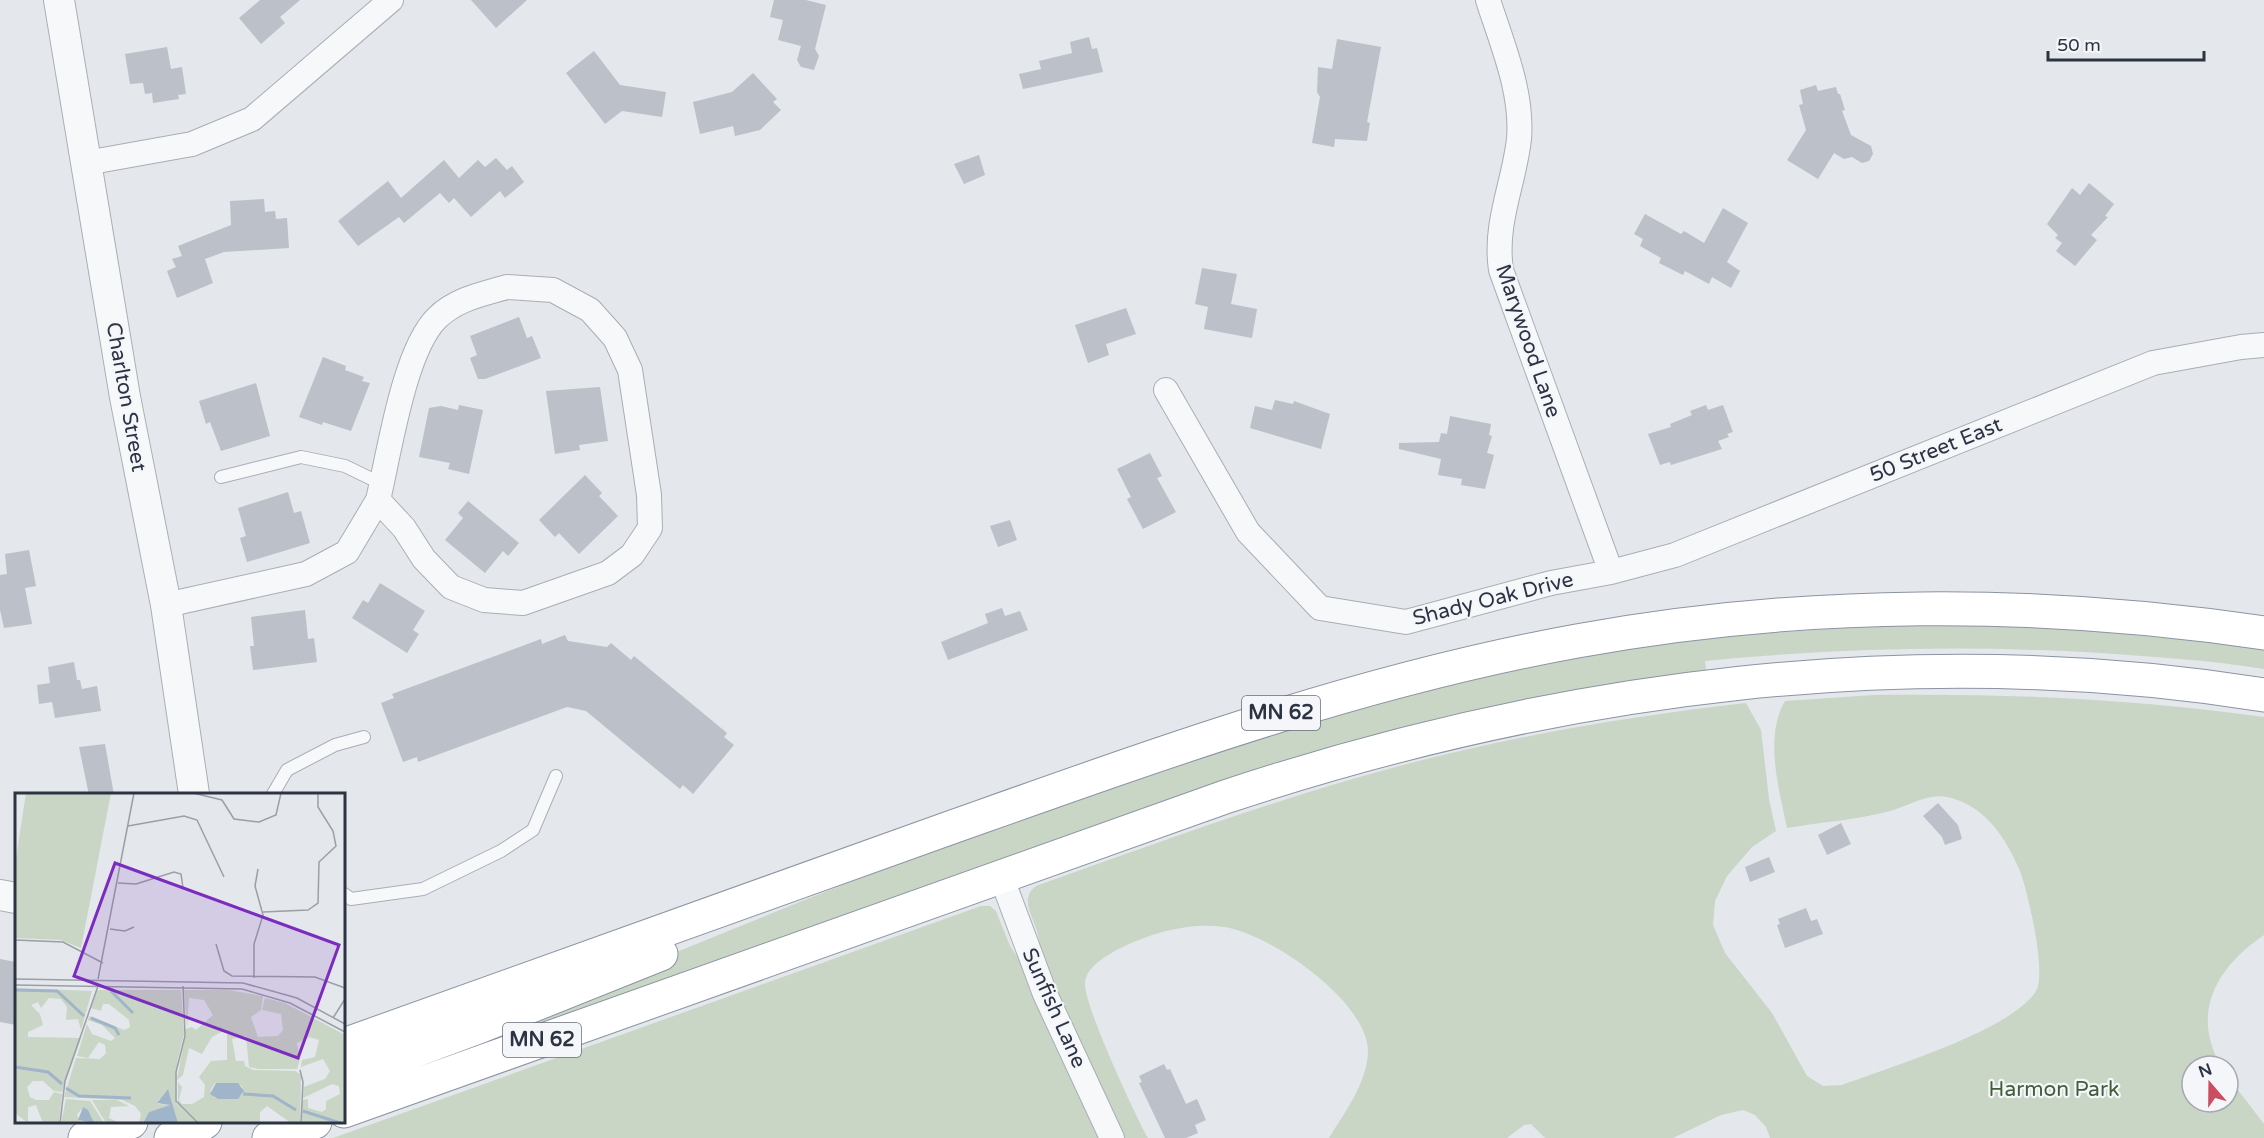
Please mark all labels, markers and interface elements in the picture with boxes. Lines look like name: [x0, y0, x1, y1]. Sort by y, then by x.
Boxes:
scale bar: [2048, 24, 2204, 62]
text: 50 m: [2057, 34, 2101, 56]
street label: Marywood Lane: [1490, 261, 1566, 421]
street label: Charlton Street: [101, 320, 151, 474]
street label: 50 Street East: [1866, 412, 2006, 488]
street label: Shady Oak Drive: [1410, 567, 1576, 631]
road number: MN 62: [1242, 696, 1320, 730]
inset map: [15, 793, 345, 1123]
street label: Sunfish Lane: [1016, 944, 1092, 1072]
road number: MN 62: [503, 1023, 581, 1057]
north arrow: [2180, 1054, 2240, 1114]
text: N: [2196, 1059, 2215, 1082]
park label: Harmon Park: [1989, 1077, 2119, 1102]

